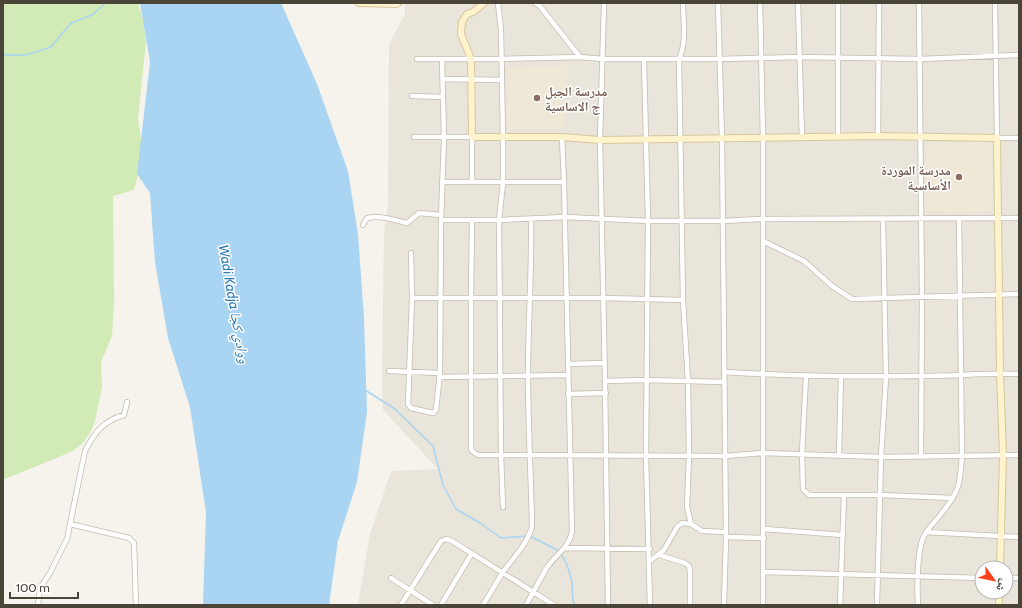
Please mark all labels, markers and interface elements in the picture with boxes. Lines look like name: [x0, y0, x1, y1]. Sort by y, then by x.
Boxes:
place label: مدرسة الجبل ج الاساسية: [545, 83, 607, 115]
marker: مدرسة الجبل ج الاساسية: [532, 93, 542, 103]
place label: مدرسة الموردة الأساسية: [881, 162, 951, 193]
marker: مدرسة الموردة الأساسية: [954, 172, 964, 182]
water label: Wadi Kadja ووادي كجا: [212, 243, 253, 366]
north arrow: [974, 560, 1014, 600]
scale bar: [10, 574, 78, 600]
text: ش: [992, 576, 1011, 594]
text: 100 m: [16, 580, 50, 595]

